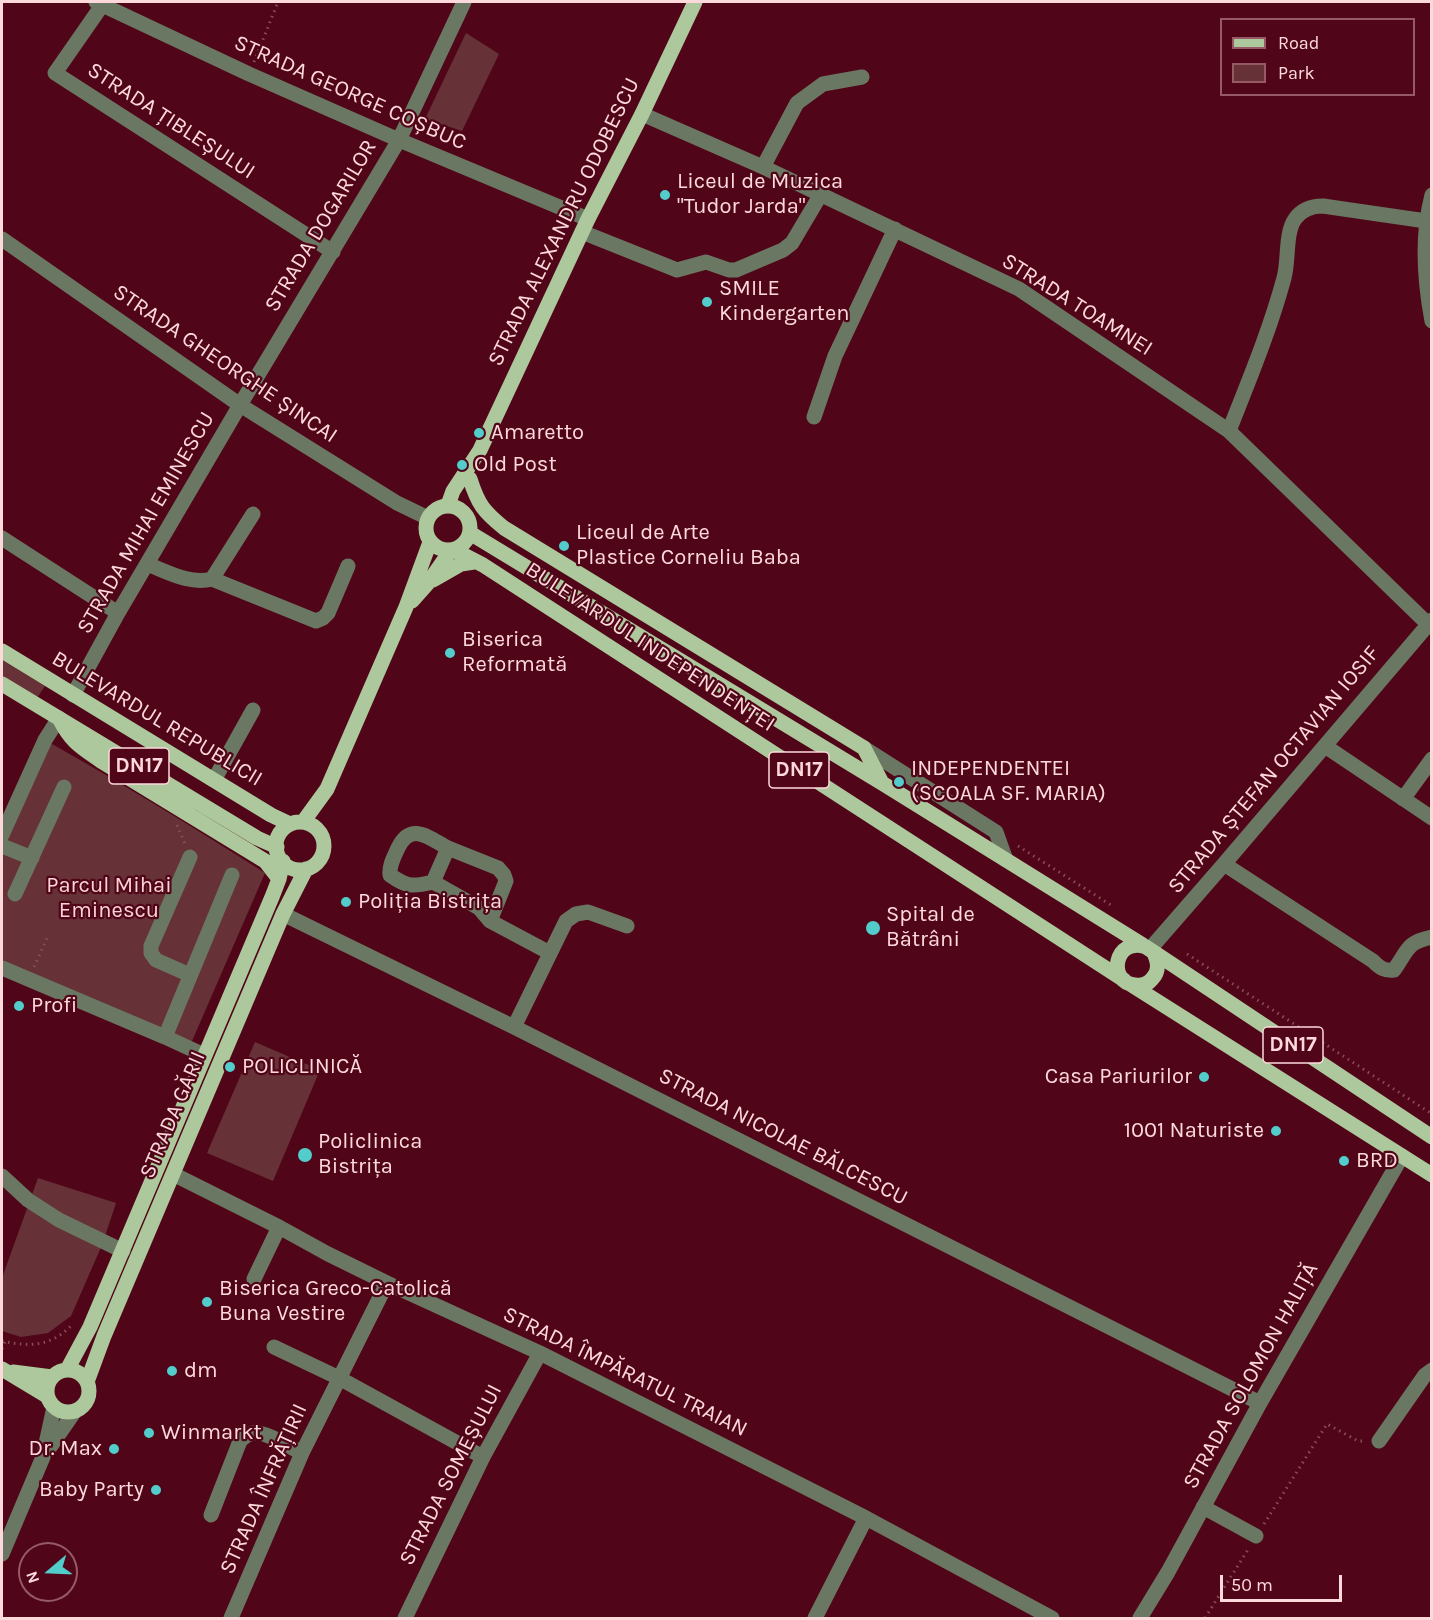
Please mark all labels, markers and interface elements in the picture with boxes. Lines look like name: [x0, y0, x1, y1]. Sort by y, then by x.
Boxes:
legend: [1220, 18, 1415, 96]
street label: STRADA GEORGE COȘBUC: [230, 30, 470, 156]
text: Road: [1278, 32, 1319, 54]
street label: STRADA ȚIBLEȘULUI: [82, 57, 260, 185]
text: Park: [1278, 62, 1315, 84]
street label: STRADA ALEXANDRU ODOBESCU: [483, 73, 645, 371]
street label: STRADA DOGARILOR: [259, 135, 383, 317]
place label: Liceul de Muzica "Tudor Jarda": [677, 169, 843, 220]
marker: Liceul de Muzica "Tudor Jarda": [658, 188, 672, 202]
street label: STRADA TOAMNEI: [997, 248, 1157, 362]
place label: SMILE Kindergarten: [719, 276, 849, 328]
street label: STRADA GHEORGHE ȘINCAI: [108, 279, 342, 449]
marker: SMILE Kindergarten: [700, 295, 714, 309]
street label: STRADA MIHAI EMINESCU: [72, 407, 220, 639]
place label: Amaretto: [491, 420, 584, 446]
marker: Amaretto: [472, 426, 486, 440]
place label: Old Post: [474, 452, 557, 478]
marker: Old Post: [455, 458, 469, 472]
place label: Liceul de Arte Plastice Corneliu Baba: [576, 520, 801, 572]
marker: Liceul de Arte Plastice Corneliu Baba: [557, 539, 571, 553]
street label: BULEVARDUL INDEPENDENȚEI: [520, 556, 780, 738]
place label: Biserica Reformată: [462, 627, 567, 678]
street label: STRADA ȘTEFAN OCTAVIAN IOSIF: [1163, 641, 1385, 899]
street label: BULEVARDUL REPUBLICII: [47, 646, 267, 792]
marker: Biserica Reformată: [443, 646, 457, 660]
road number: DN17: [109, 748, 169, 784]
road number: DN17: [769, 752, 829, 788]
place label: INDEPENDENTEI (SCOALA SF. MARIA): [911, 756, 1106, 807]
marker: INDEPENDENTEI (SCOALA SF. MARIA): [892, 775, 906, 789]
park label: Parcul Mihai Eminescu: [46, 873, 172, 924]
place label: Poliția Bistrița: [358, 889, 502, 915]
marker: Poliția Bistrița: [339, 895, 353, 909]
place label: Spital de Bătrâni: [886, 902, 975, 954]
marker: Spital de Bătrâni: [864, 919, 882, 937]
place label: Profi: [31, 993, 77, 1019]
marker: Profi: [12, 999, 26, 1013]
road number: DN17: [1263, 1027, 1323, 1063]
street label: STRADA GĂRII: [134, 1048, 212, 1182]
place label: POLICLINICĂ: [242, 1054, 362, 1080]
marker: POLICLINICĂ: [223, 1060, 237, 1074]
street label: STRADA NICOLAE BĂLCESCU: [654, 1063, 912, 1211]
place label: Casa Pariurilor: [1045, 1064, 1192, 1090]
marker: Casa Pariurilor: [1197, 1070, 1211, 1084]
place label: 1001 Naturiste: [1124, 1118, 1264, 1144]
marker: 1001 Naturiste: [1269, 1124, 1283, 1138]
place label: Policlinica Bistrița: [318, 1129, 422, 1180]
marker: Policlinica Bistrița: [296, 1146, 314, 1164]
place label: BRD: [1356, 1148, 1398, 1174]
marker: BRD: [1337, 1154, 1351, 1168]
street label: STRADA SOLOMON HALIȚĂ: [1178, 1258, 1324, 1494]
place label: Biserica Greco-Catolică Buna Vestire: [219, 1276, 452, 1328]
marker: Biserica Greco-Catolică Buna Vestire: [200, 1295, 214, 1309]
street label: STRADA ÎMPĂRATUL TRAIAN: [498, 1301, 752, 1443]
place label: dm: [184, 1358, 218, 1384]
marker: dm: [165, 1364, 179, 1378]
street label: STRADA SOMEȘULUI: [394, 1380, 508, 1570]
street label: STRADA ÎNFRĂȚIRII: [215, 1400, 313, 1578]
place label: Winmarkt: [161, 1420, 262, 1446]
marker: Winmarkt: [142, 1426, 156, 1440]
place label: Dr. Max: [28, 1436, 102, 1462]
marker: Dr. Max: [107, 1442, 121, 1456]
place label: Baby Party: [39, 1477, 144, 1503]
marker: Baby Party: [149, 1483, 163, 1497]
north arrow: [18, 1542, 78, 1602]
scale bar: [1223, 1563, 1344, 1601]
text: N: [22, 1569, 43, 1586]
text: 50 m: [1231, 1574, 1273, 1596]

